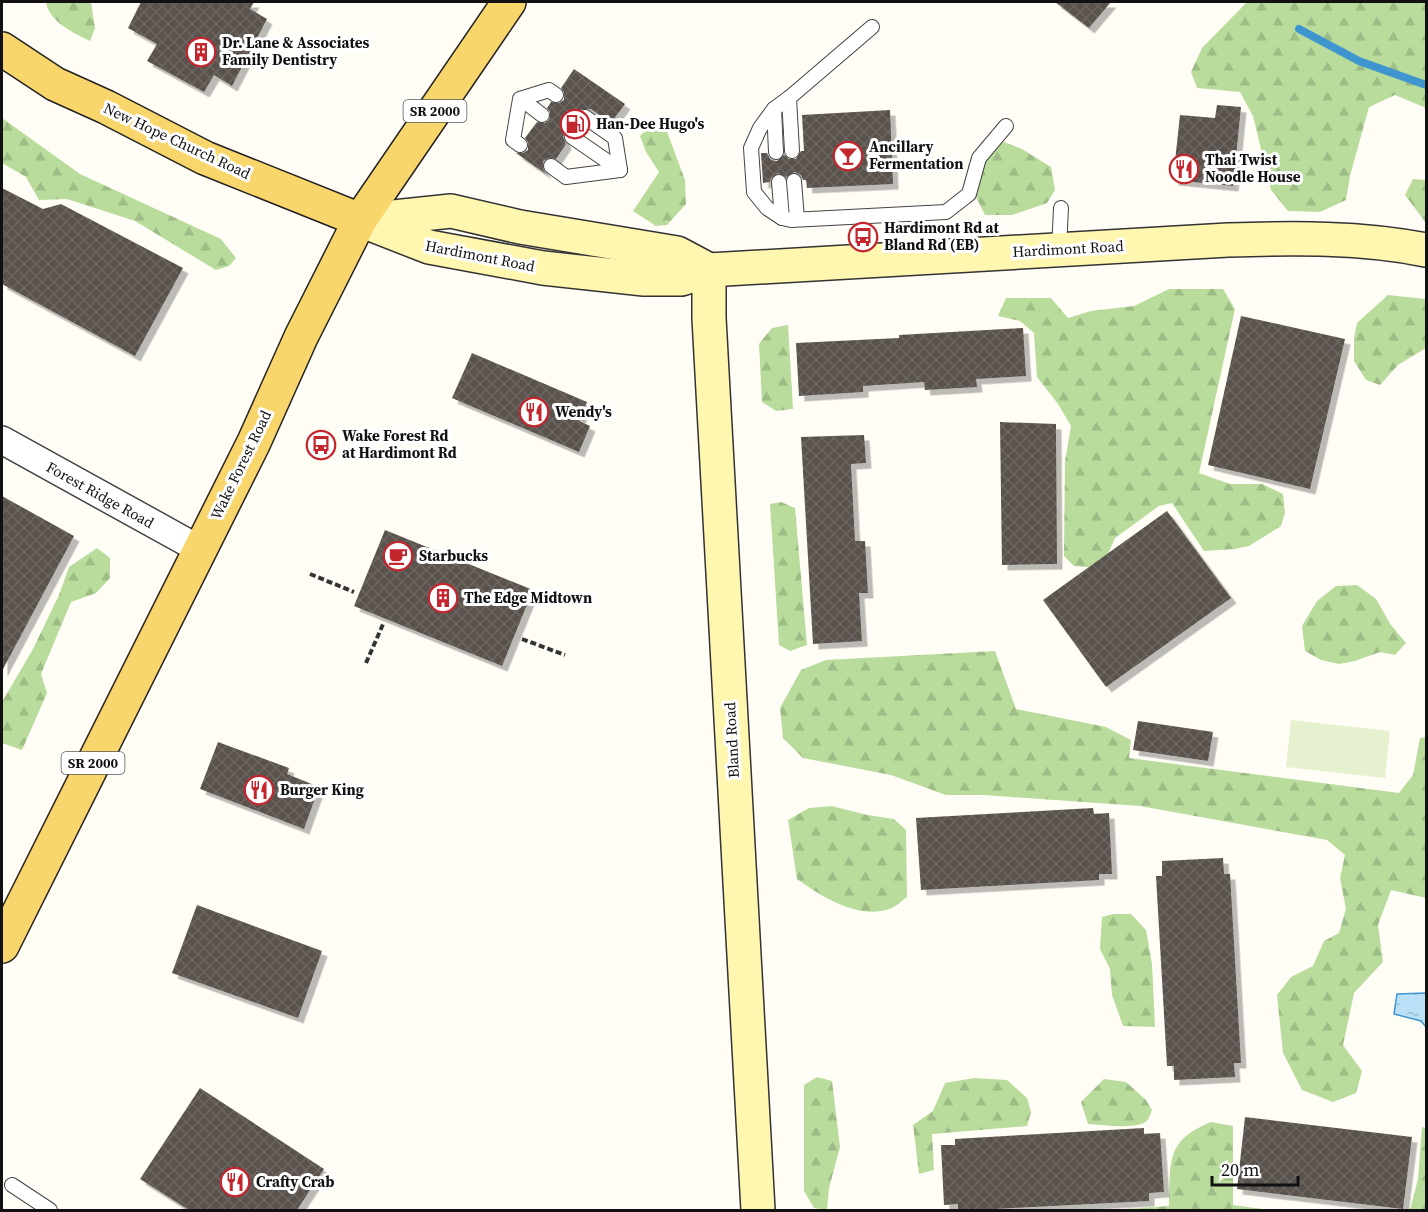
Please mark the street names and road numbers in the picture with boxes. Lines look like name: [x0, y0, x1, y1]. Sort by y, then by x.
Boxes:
street label: New Hope Church Road: [100, 97, 255, 184]
road number: SR 2000: [404, 100, 466, 122]
street label: Hardimont Road: [423, 235, 537, 277]
street label: Hardimont Road: [1012, 235, 1125, 262]
street label: Wake Forest Road: [205, 406, 276, 523]
street label: Forest Ridge Road: [43, 456, 158, 533]
street label: Bland Road: [719, 701, 744, 779]
road number: SR 2000: [62, 752, 124, 774]

